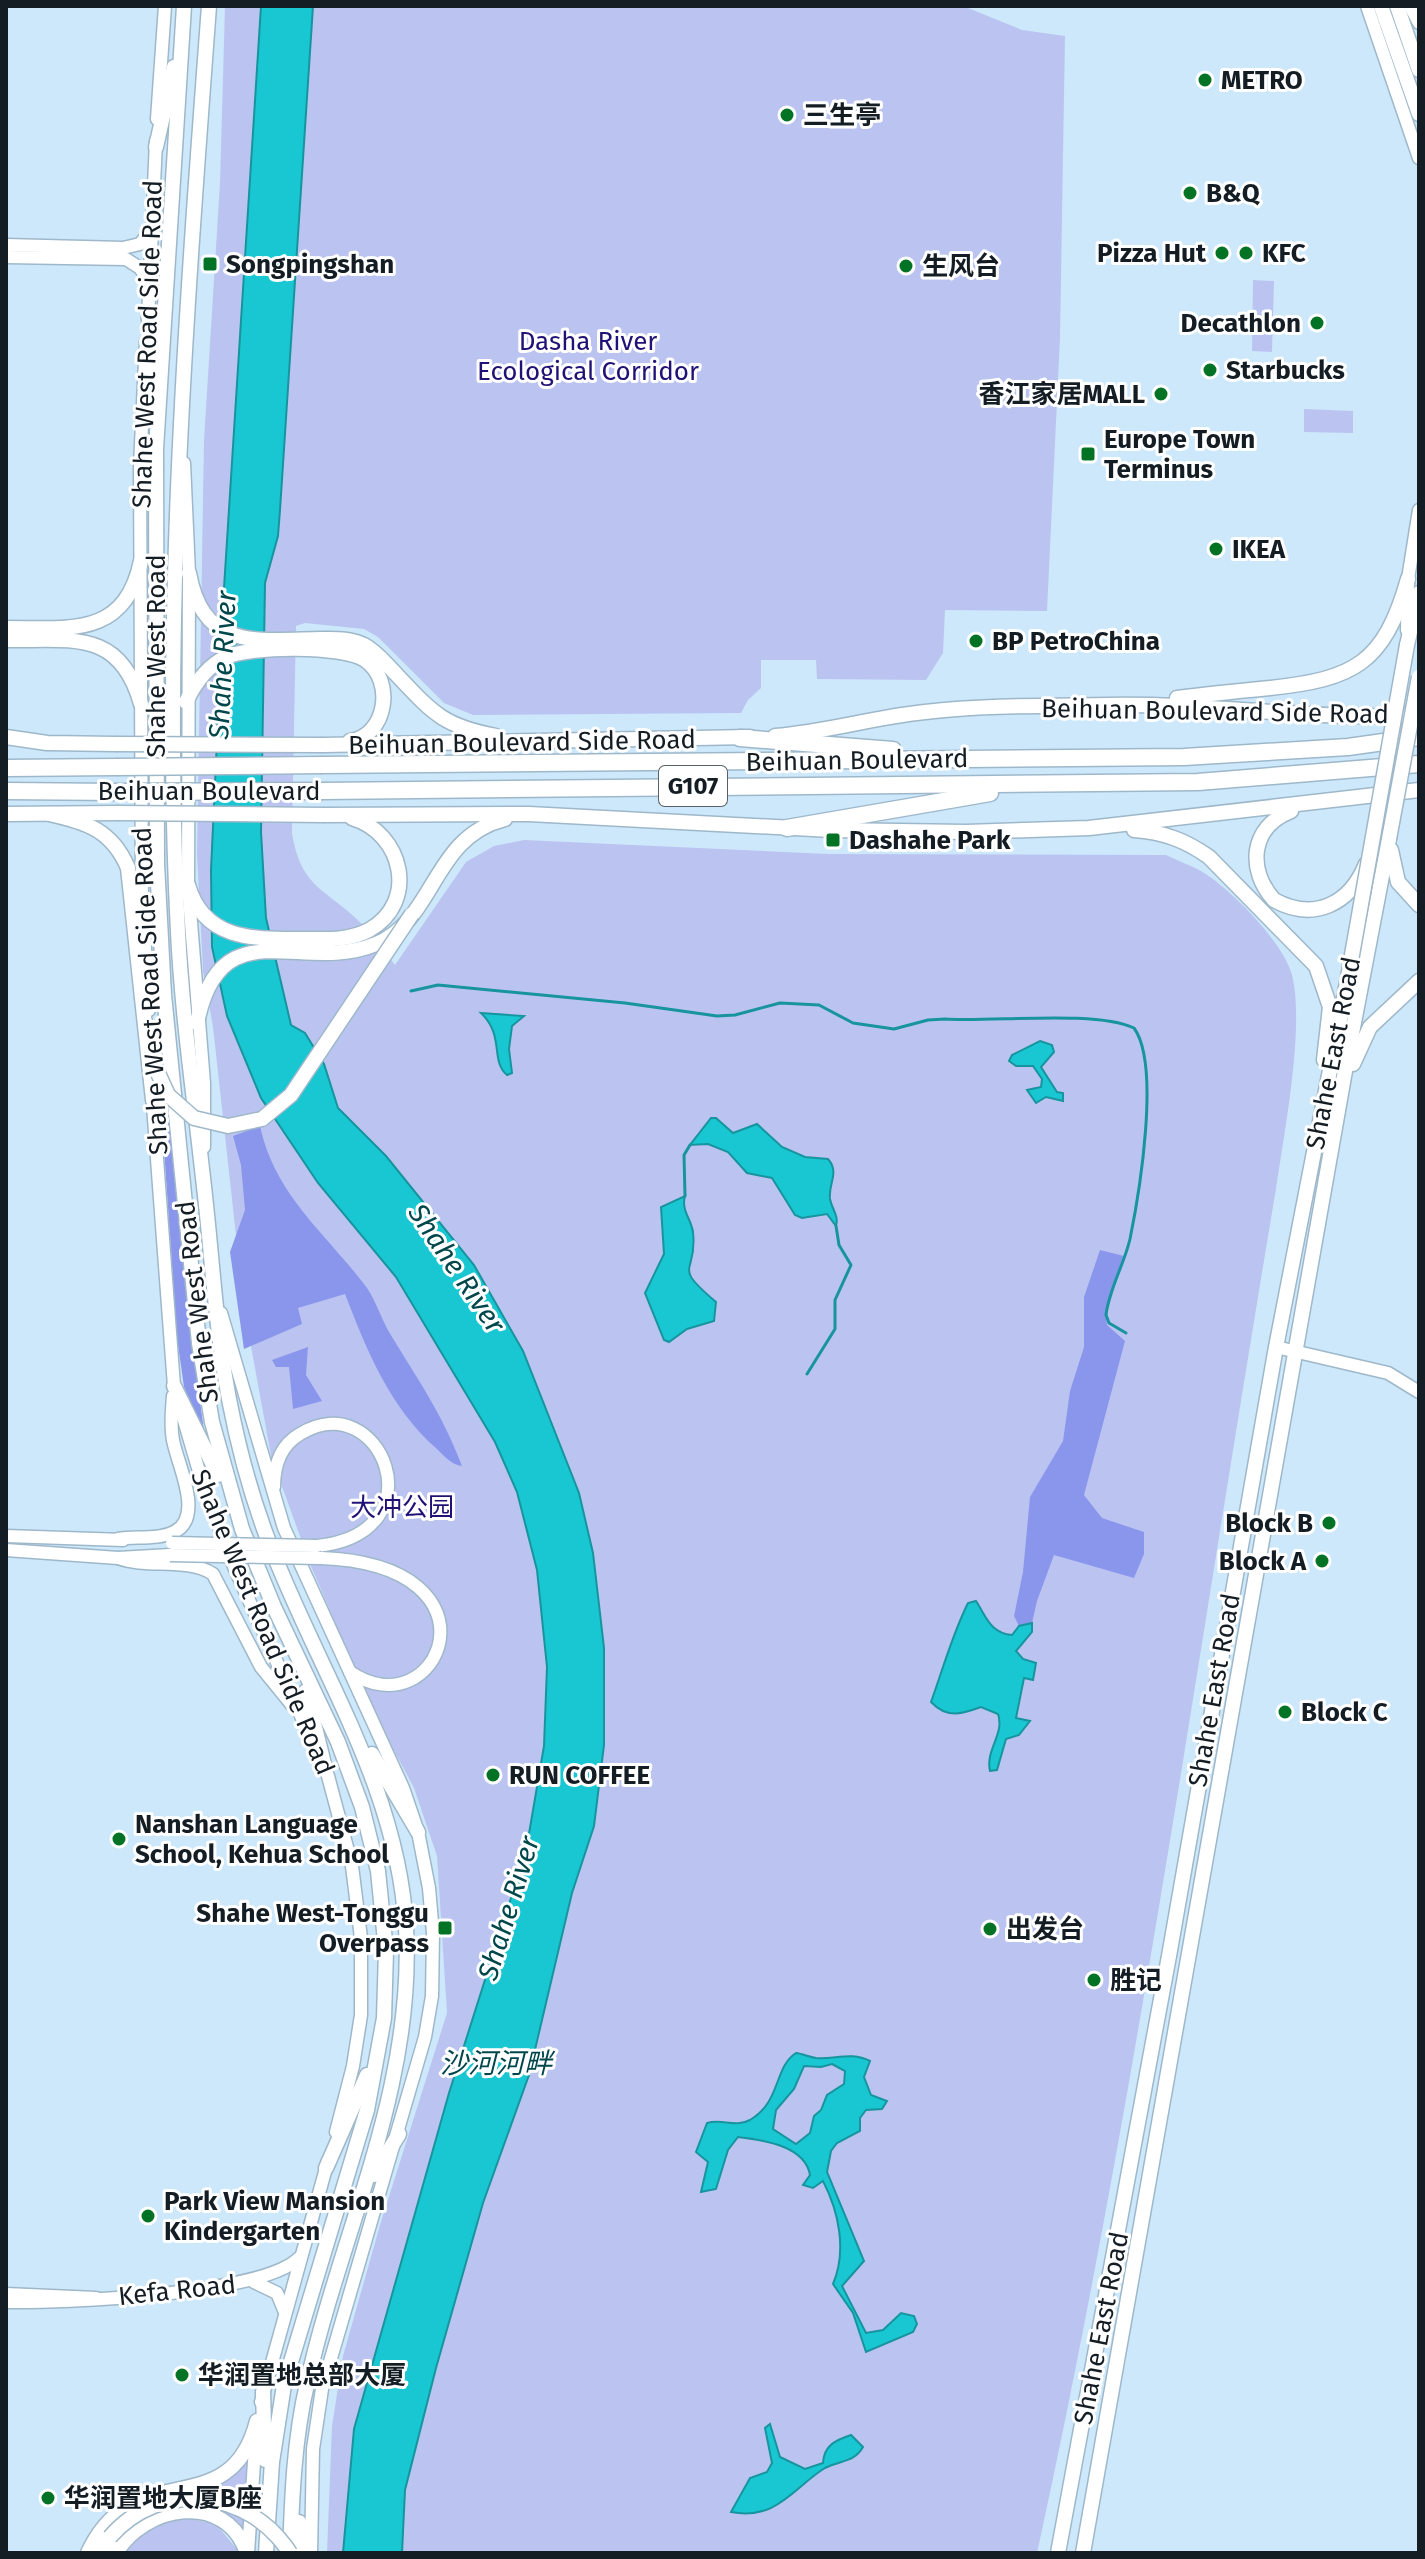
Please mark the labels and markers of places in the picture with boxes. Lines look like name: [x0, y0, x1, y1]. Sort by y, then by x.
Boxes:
place label: METRO: [1221, 65, 1303, 96]
marker: METRO: [1196, 71, 1214, 89]
place label: 三生亭: [803, 100, 881, 131]
marker: 三生亭: [778, 106, 796, 124]
place label: B&Q: [1206, 178, 1261, 209]
marker: B&Q: [1181, 184, 1199, 202]
place label: Pizza Hut: [1097, 238, 1207, 269]
place label: KFC: [1262, 238, 1306, 269]
marker: Pizza Hut: [1213, 244, 1231, 262]
marker: KFC: [1237, 244, 1255, 262]
place label: Songpingshan: [226, 249, 394, 280]
place label: 生风台: [922, 251, 1000, 282]
marker: Songpingshan: [201, 255, 219, 273]
marker: 生风台: [897, 257, 915, 275]
place label: Decathlon: [1180, 308, 1301, 339]
marker: Decathlon: [1308, 314, 1326, 332]
place label: Starbucks: [1226, 355, 1345, 386]
marker: Starbucks: [1201, 361, 1219, 379]
place label: 香江家居MALL: [979, 379, 1145, 410]
marker: 香江家居MALL: [1152, 385, 1170, 403]
place label: Europe Town Terminus: [1104, 424, 1255, 485]
marker: Europe Town Terminus: [1079, 445, 1097, 463]
place label: IKEA: [1232, 534, 1286, 565]
marker: IKEA: [1207, 540, 1225, 558]
place label: BP PetroChina: [992, 626, 1160, 657]
marker: BP PetroChina: [967, 632, 985, 650]
place label: Dashahe Park: [849, 825, 1011, 856]
marker: Dashahe Park: [824, 831, 842, 849]
place label: Block B: [1225, 1508, 1313, 1539]
marker: Block B: [1320, 1514, 1338, 1532]
place label: Block A: [1219, 1546, 1307, 1577]
marker: Block A: [1313, 1552, 1331, 1570]
place label: Block C: [1301, 1697, 1388, 1728]
marker: Block C: [1276, 1703, 1294, 1721]
place label: RUN COFFEE: [509, 1760, 650, 1791]
marker: RUN COFFEE: [484, 1766, 502, 1784]
place label: Nanshan Language School, Kehua School: [135, 1809, 389, 1870]
marker: Nanshan Language School, Kehua School: [110, 1830, 128, 1848]
place label: Shahe West-Tonggu Overpass: [196, 1898, 429, 1959]
place label: 出发台: [1006, 1914, 1084, 1945]
marker: Shahe West-Tonggu Overpass: [436, 1919, 454, 1937]
marker: 出发台: [981, 1920, 999, 1938]
place label: 胜记: [1110, 1965, 1162, 1996]
marker: 胜记: [1085, 1971, 1103, 1989]
place label: Park View Mansion Kindergarten: [164, 2186, 385, 2247]
marker: Park View Mansion Kindergarten: [139, 2207, 157, 2225]
place label: 华润置地总部大厦: [198, 2360, 406, 2391]
marker: 华润置地总部大厦: [173, 2366, 191, 2384]
place label: 华润置地大厦B座: [64, 2483, 262, 2514]
marker: 华润置地大厦B座: [39, 2489, 57, 2507]

